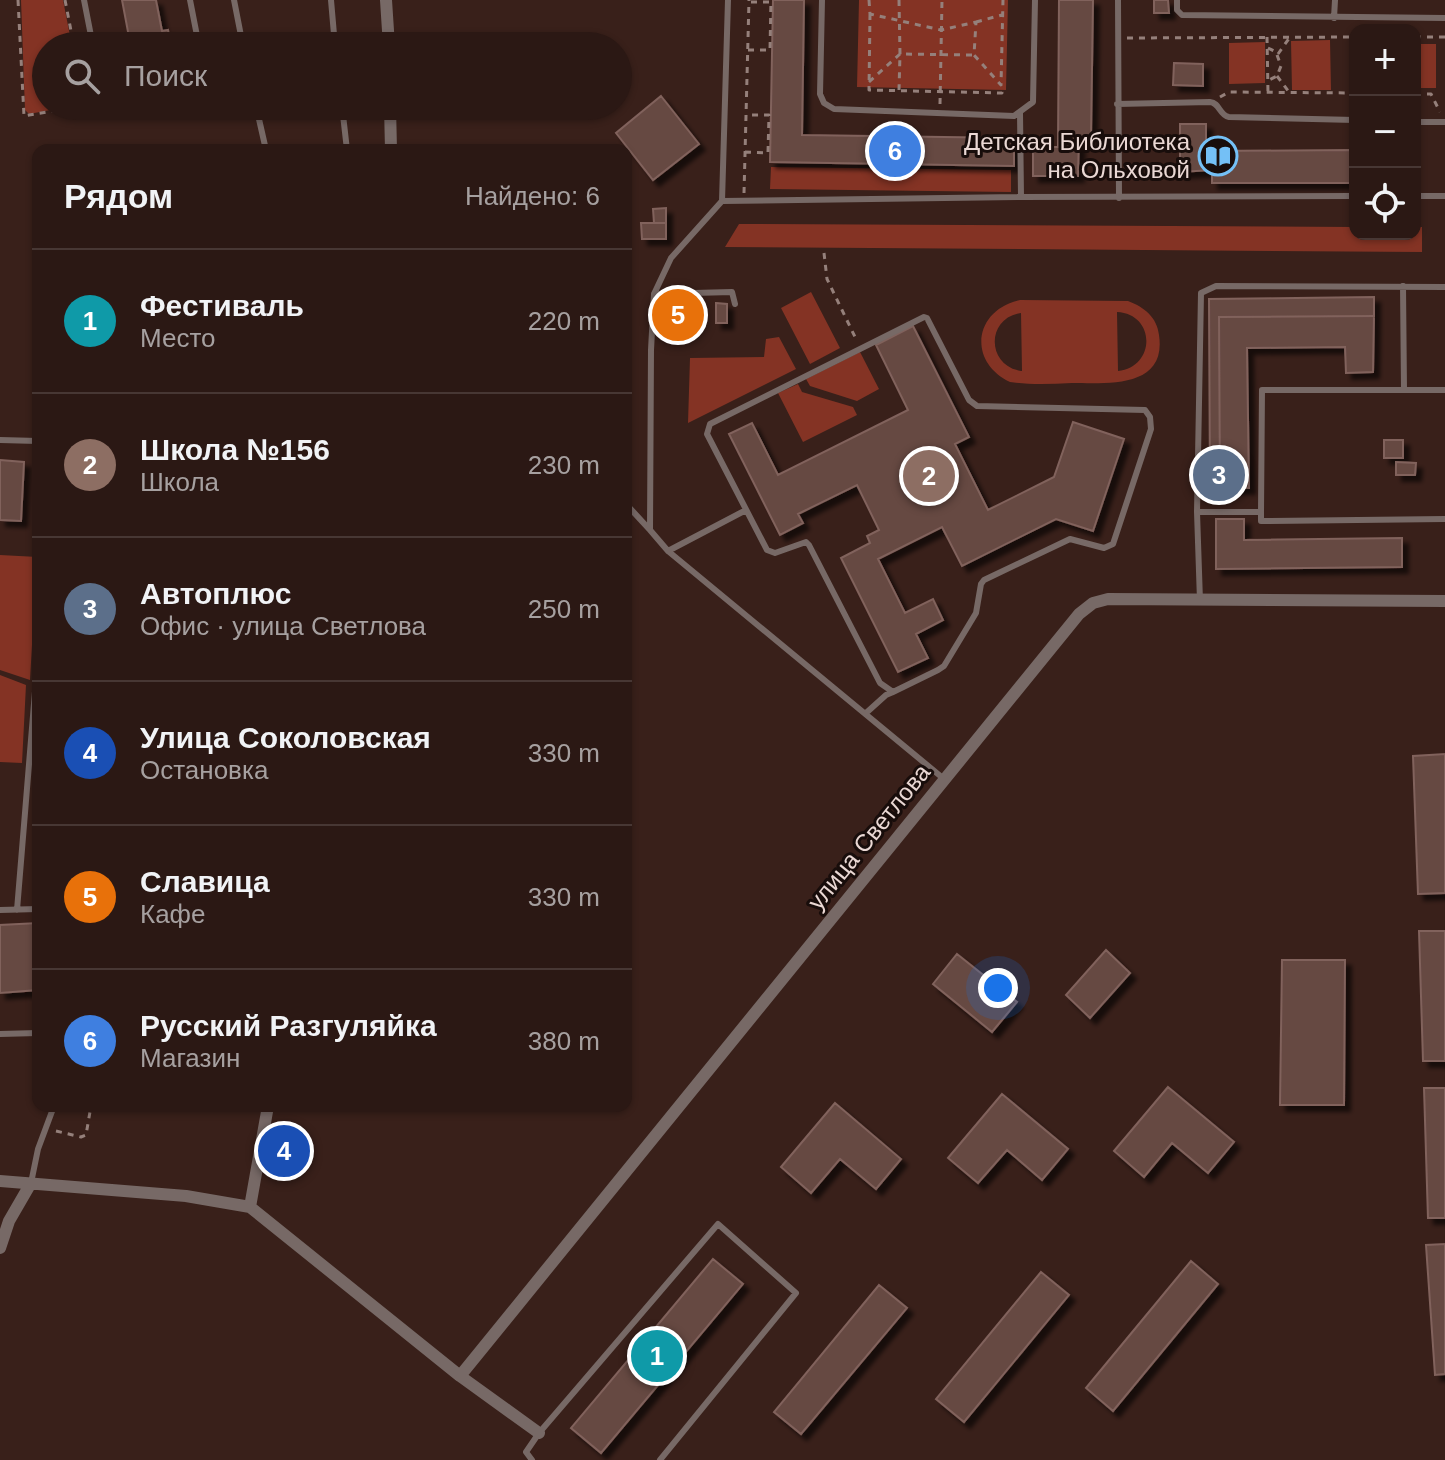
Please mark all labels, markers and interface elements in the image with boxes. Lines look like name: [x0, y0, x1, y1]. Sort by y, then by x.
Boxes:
map controls: [1349, 24, 1421, 240]
button: +: [1349, 24, 1421, 96]
search box: [32, 32, 632, 120]
icon: search: [60, 54, 104, 98]
text: Поиск: [124, 59, 207, 92]
button: −: [1349, 96, 1421, 168]
pin: 6: [869, 121, 921, 181]
place label: Детская Библиотека на Ольховой: [964, 128, 1191, 183]
library icon: Детская Библиотека на Ольховой: [1197, 135, 1239, 177]
button: locate: [1349, 168, 1421, 240]
text: Рядом: [64, 177, 173, 215]
text: Найдено: 6: [465, 181, 600, 211]
pin: 5: [652, 285, 704, 345]
text: Фестиваль: [140, 289, 304, 322]
text: 1: [83, 306, 97, 336]
text: 220 m: [528, 306, 600, 336]
text: Место: [140, 323, 216, 353]
text: Школа №156: [140, 433, 330, 466]
pin: 3: [1193, 445, 1245, 505]
pin: 2: [903, 446, 955, 506]
text: 2: [83, 450, 97, 480]
text: 230 m: [528, 450, 600, 480]
text: Школа: [140, 467, 219, 497]
text: Автоплюс: [140, 577, 291, 610]
text: 3: [83, 594, 97, 624]
text: 250 m: [528, 594, 600, 624]
text: Офис · улица Светлова: [140, 611, 426, 641]
text: Улица Соколовская: [140, 721, 431, 754]
text: 4: [83, 738, 97, 768]
text: 330 m: [528, 738, 600, 768]
text: Остановка: [140, 755, 268, 785]
street label: улица Светлова: [802, 758, 936, 915]
text: Славица: [140, 865, 270, 898]
text: 5: [83, 882, 97, 912]
text: 330 m: [528, 882, 600, 912]
text: Кафе: [140, 899, 205, 929]
your location: [978, 968, 1018, 1008]
text: Русский Разгуляйка: [140, 1009, 437, 1042]
text: 6: [83, 1026, 97, 1056]
text: 380 m: [528, 1026, 600, 1056]
text: Магазин: [140, 1043, 240, 1073]
pin: 4: [258, 1121, 310, 1181]
pin: 1: [631, 1326, 683, 1386]

